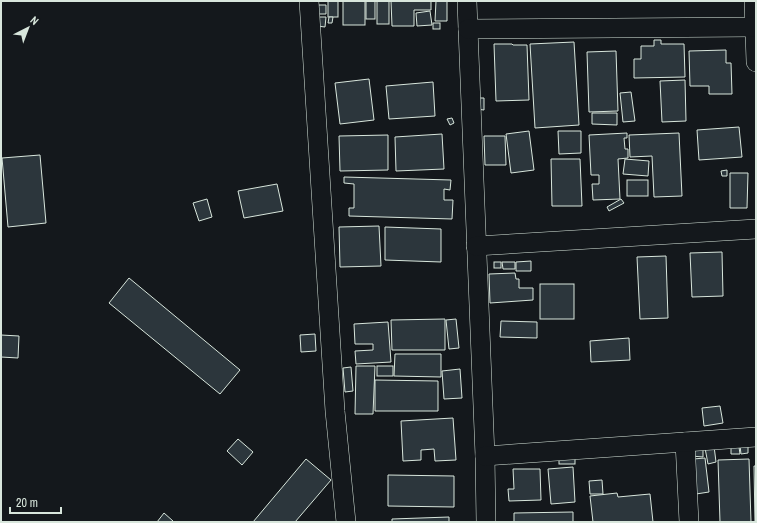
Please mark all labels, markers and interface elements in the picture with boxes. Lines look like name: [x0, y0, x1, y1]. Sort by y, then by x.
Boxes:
north arrow: [8, 8, 48, 48]
text: N: [28, 13, 42, 28]
scale bar: [10, 489, 61, 515]
text: 20 m: [16, 495, 38, 511]

